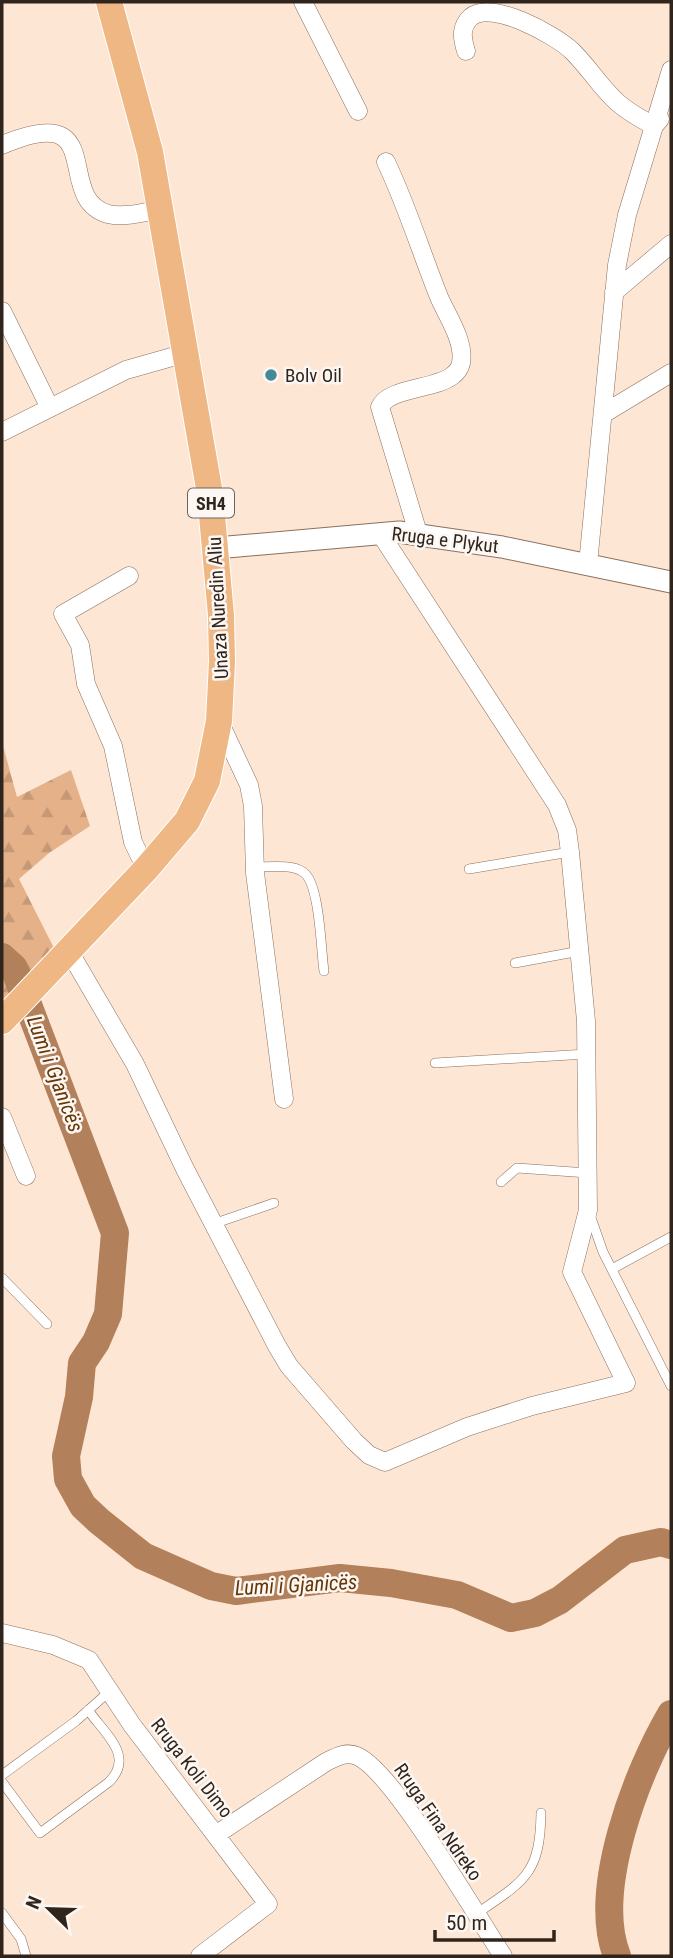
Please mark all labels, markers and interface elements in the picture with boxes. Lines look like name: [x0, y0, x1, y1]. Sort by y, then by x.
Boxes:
place label: Bolv Oil: [285, 364, 342, 387]
marker: Bolv Oil: [263, 367, 279, 383]
road number: SH4: [188, 489, 234, 518]
street label: Rruga e Plykut: [390, 522, 500, 558]
street label: Unaza Nuredin Aliu: [203, 536, 233, 680]
water label: Lumi i Gjanicës: [22, 1013, 88, 1135]
water label: Lumi i Gjanicës: [234, 1570, 358, 1600]
street label: Rruga Koli Dimo: [146, 1714, 238, 1822]
street label: Rruga Fina Ndreko: [389, 1759, 487, 1885]
north arrow: [14, 1874, 84, 1944]
text: N: [21, 1893, 47, 1912]
scale bar: [435, 1898, 554, 1942]
text: 50 m: [446, 1911, 487, 1935]

